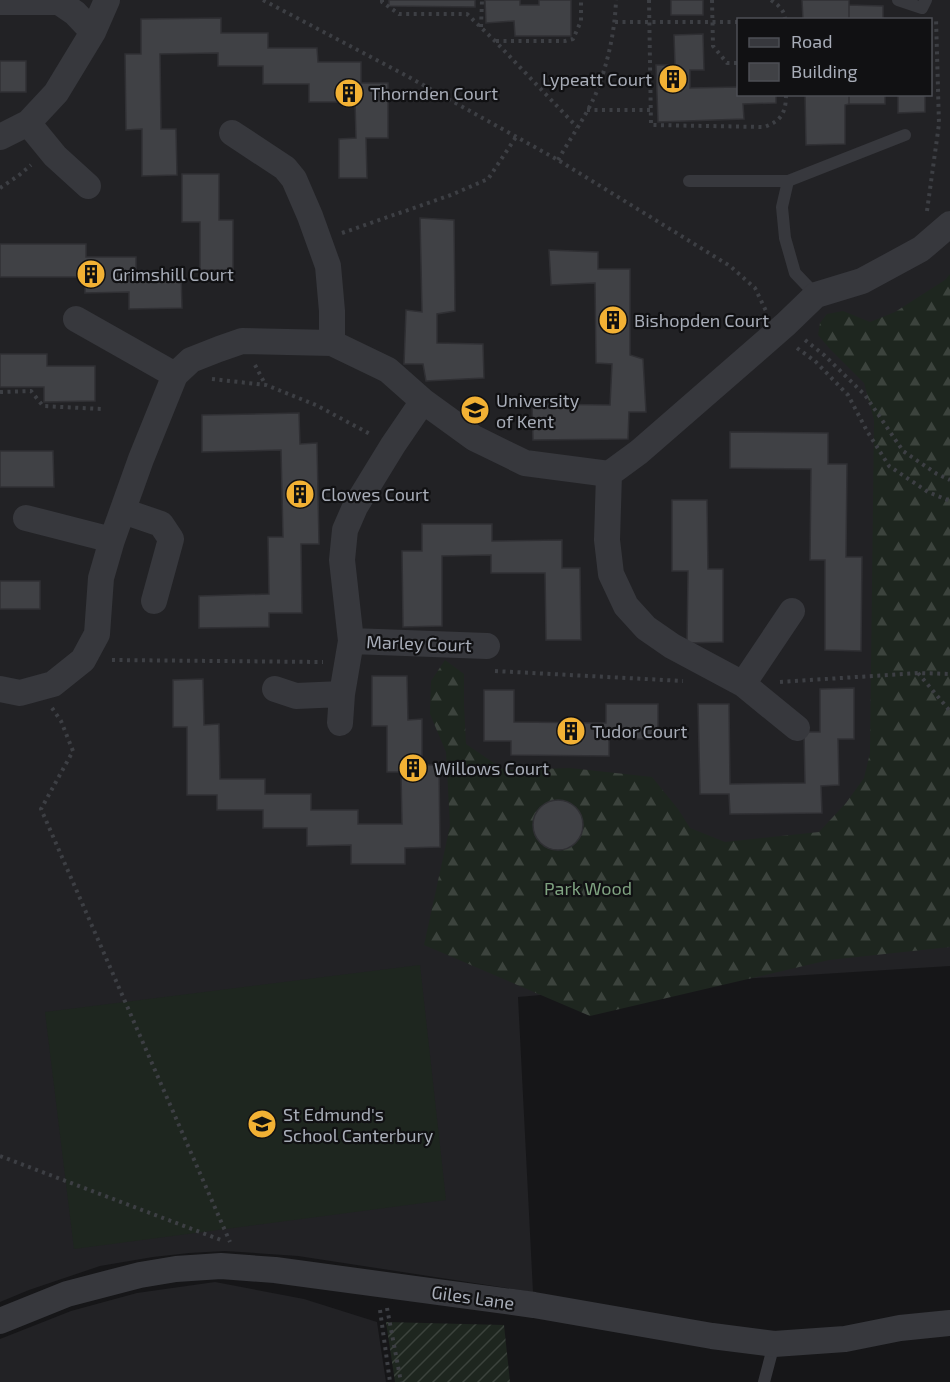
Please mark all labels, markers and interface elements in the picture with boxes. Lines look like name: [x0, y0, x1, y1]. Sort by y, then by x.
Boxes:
legend: [737, 18, 932, 96]
text: Road: [791, 30, 832, 52]
text: Building: [791, 60, 858, 82]
building icon: Lypeatt Court: [657, 63, 689, 95]
place label: Lypeatt Court: [542, 68, 652, 90]
building icon: Thornden Court: [333, 77, 365, 109]
place label: Thornden Court: [370, 82, 498, 104]
building icon: Grimshill Court: [75, 258, 107, 290]
place label: Grimshill Court: [112, 263, 234, 285]
building icon: Bishopden Court: [597, 304, 629, 336]
place label: Bishopden Court: [634, 309, 769, 331]
place label: University of Kent: [496, 389, 580, 432]
school or university icon: University of Kent: [459, 394, 491, 426]
building icon: Clowes Court: [284, 478, 316, 510]
place label: Clowes Court: [321, 483, 429, 505]
street label: Marley Court: [366, 630, 472, 656]
building icon: Tudor Court: [555, 715, 587, 747]
place label: Tudor Court: [592, 720, 687, 742]
building icon: Willows Court: [397, 752, 429, 784]
place label: Willows Court: [434, 757, 549, 779]
park label: Park Wood: [544, 877, 632, 899]
place label: St Edmund's School Canterbury: [283, 1103, 434, 1146]
school or university icon: St Edmund's School Canterbury: [246, 1108, 278, 1140]
street label: Giles Lane: [430, 1280, 516, 1314]

